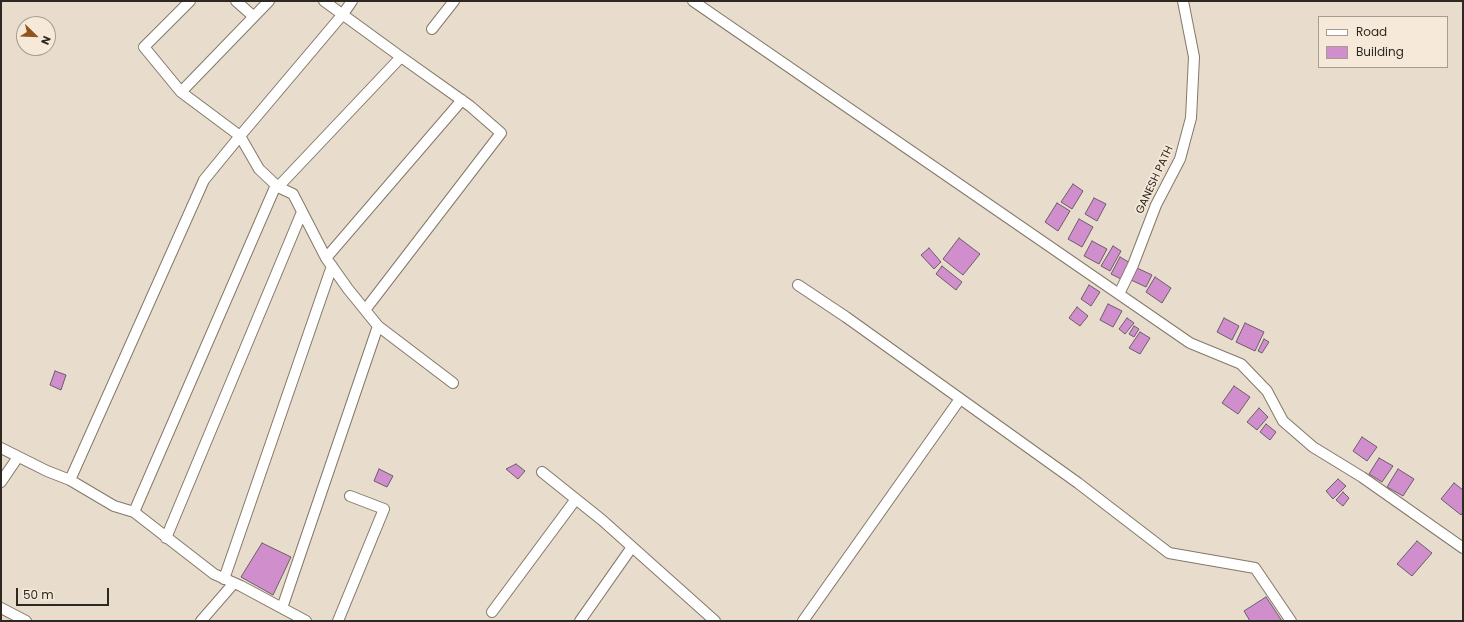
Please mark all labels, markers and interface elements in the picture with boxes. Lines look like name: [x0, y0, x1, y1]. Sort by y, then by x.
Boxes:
north arrow: [16, 16, 56, 56]
legend: [1318, 16, 1448, 68]
text: Road: [1356, 23, 1387, 40]
text: N: [37, 33, 55, 47]
text: Building: [1356, 43, 1404, 60]
street label: GANESH PATH: [1133, 144, 1177, 216]
scale bar: [18, 580, 111, 606]
text: 50 m: [23, 586, 54, 603]

